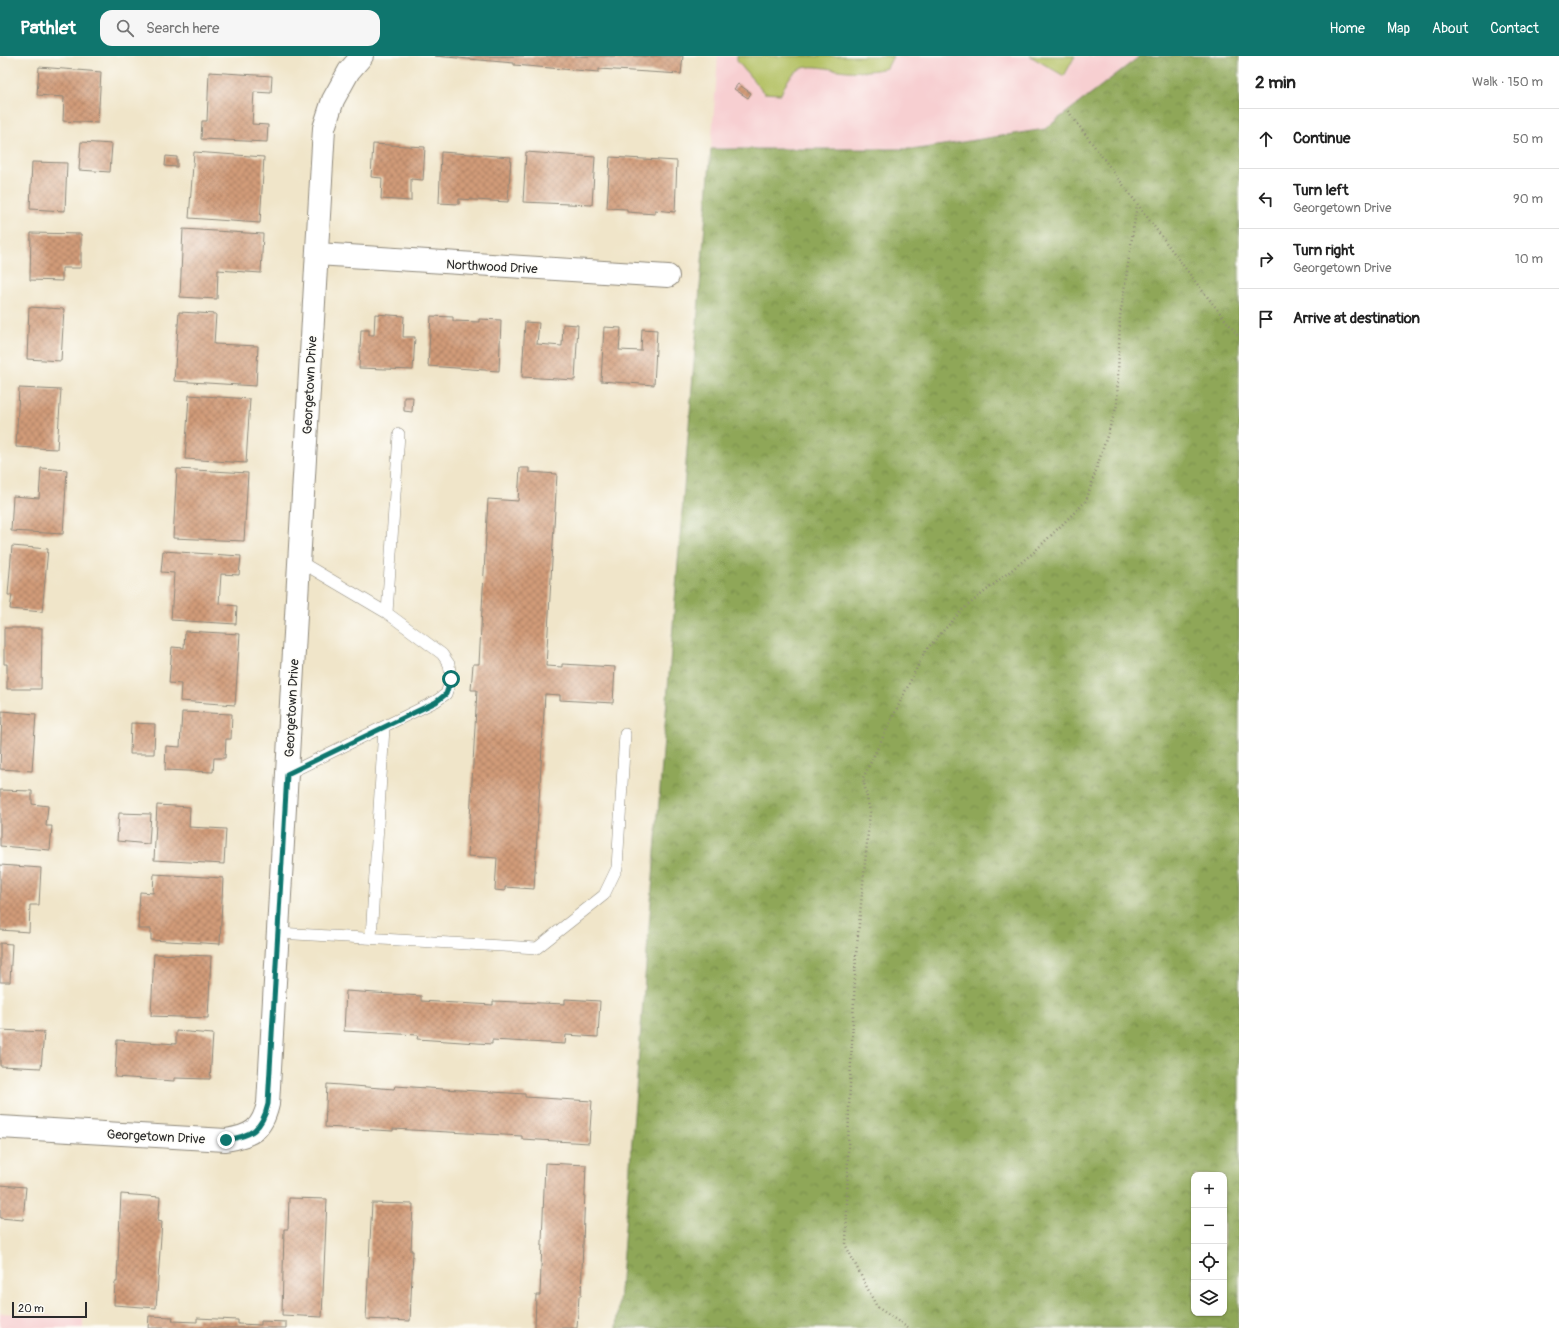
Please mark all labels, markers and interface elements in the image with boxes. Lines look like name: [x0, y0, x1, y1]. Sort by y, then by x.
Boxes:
search box: [100, 10, 380, 46]
text: Pathlet: [20, 16, 76, 40]
icon: search: [114, 17, 136, 39]
text: Search here: [146, 19, 219, 38]
text: Home: [1330, 20, 1365, 37]
text: Map: [1387, 20, 1410, 37]
text: About: [1432, 20, 1468, 37]
text: Contact: [1490, 20, 1539, 37]
text: 2 min: [1255, 72, 1296, 93]
text: Walk · 150 m: [1472, 74, 1543, 90]
icon: ahead: [1255, 128, 1277, 150]
text: Continue: [1293, 129, 1351, 148]
text: 50 m: [1513, 131, 1543, 147]
text: Turn left: [1293, 181, 1349, 200]
icon: left: [1255, 188, 1277, 210]
text: 90 m: [1513, 191, 1543, 207]
text: Georgetown Drive: [1293, 200, 1391, 216]
text: Turn right: [1293, 241, 1354, 260]
icon: right: [1255, 248, 1277, 270]
text: 10 m: [1515, 251, 1543, 267]
street label: Northwood Drive: [446, 257, 539, 277]
text: Georgetown Drive: [1293, 260, 1391, 276]
icon: arrive: [1255, 308, 1277, 330]
text: Arrive at destination: [1293, 309, 1420, 328]
street label: Georgetown Drive: [299, 335, 321, 435]
street label: Georgetown Drive: [281, 658, 303, 758]
route start: [442, 670, 460, 688]
street label: Georgetown Drive: [106, 1126, 206, 1148]
route end: [217, 1131, 235, 1149]
map controls: [1191, 1172, 1227, 1316]
button: +: [1191, 1172, 1227, 1208]
button: −: [1191, 1208, 1227, 1244]
button: locate: [1191, 1244, 1227, 1280]
button: layers: [1191, 1280, 1227, 1316]
scale bar: [12, 1300, 87, 1319]
text: 20 m: [18, 1302, 44, 1315]

